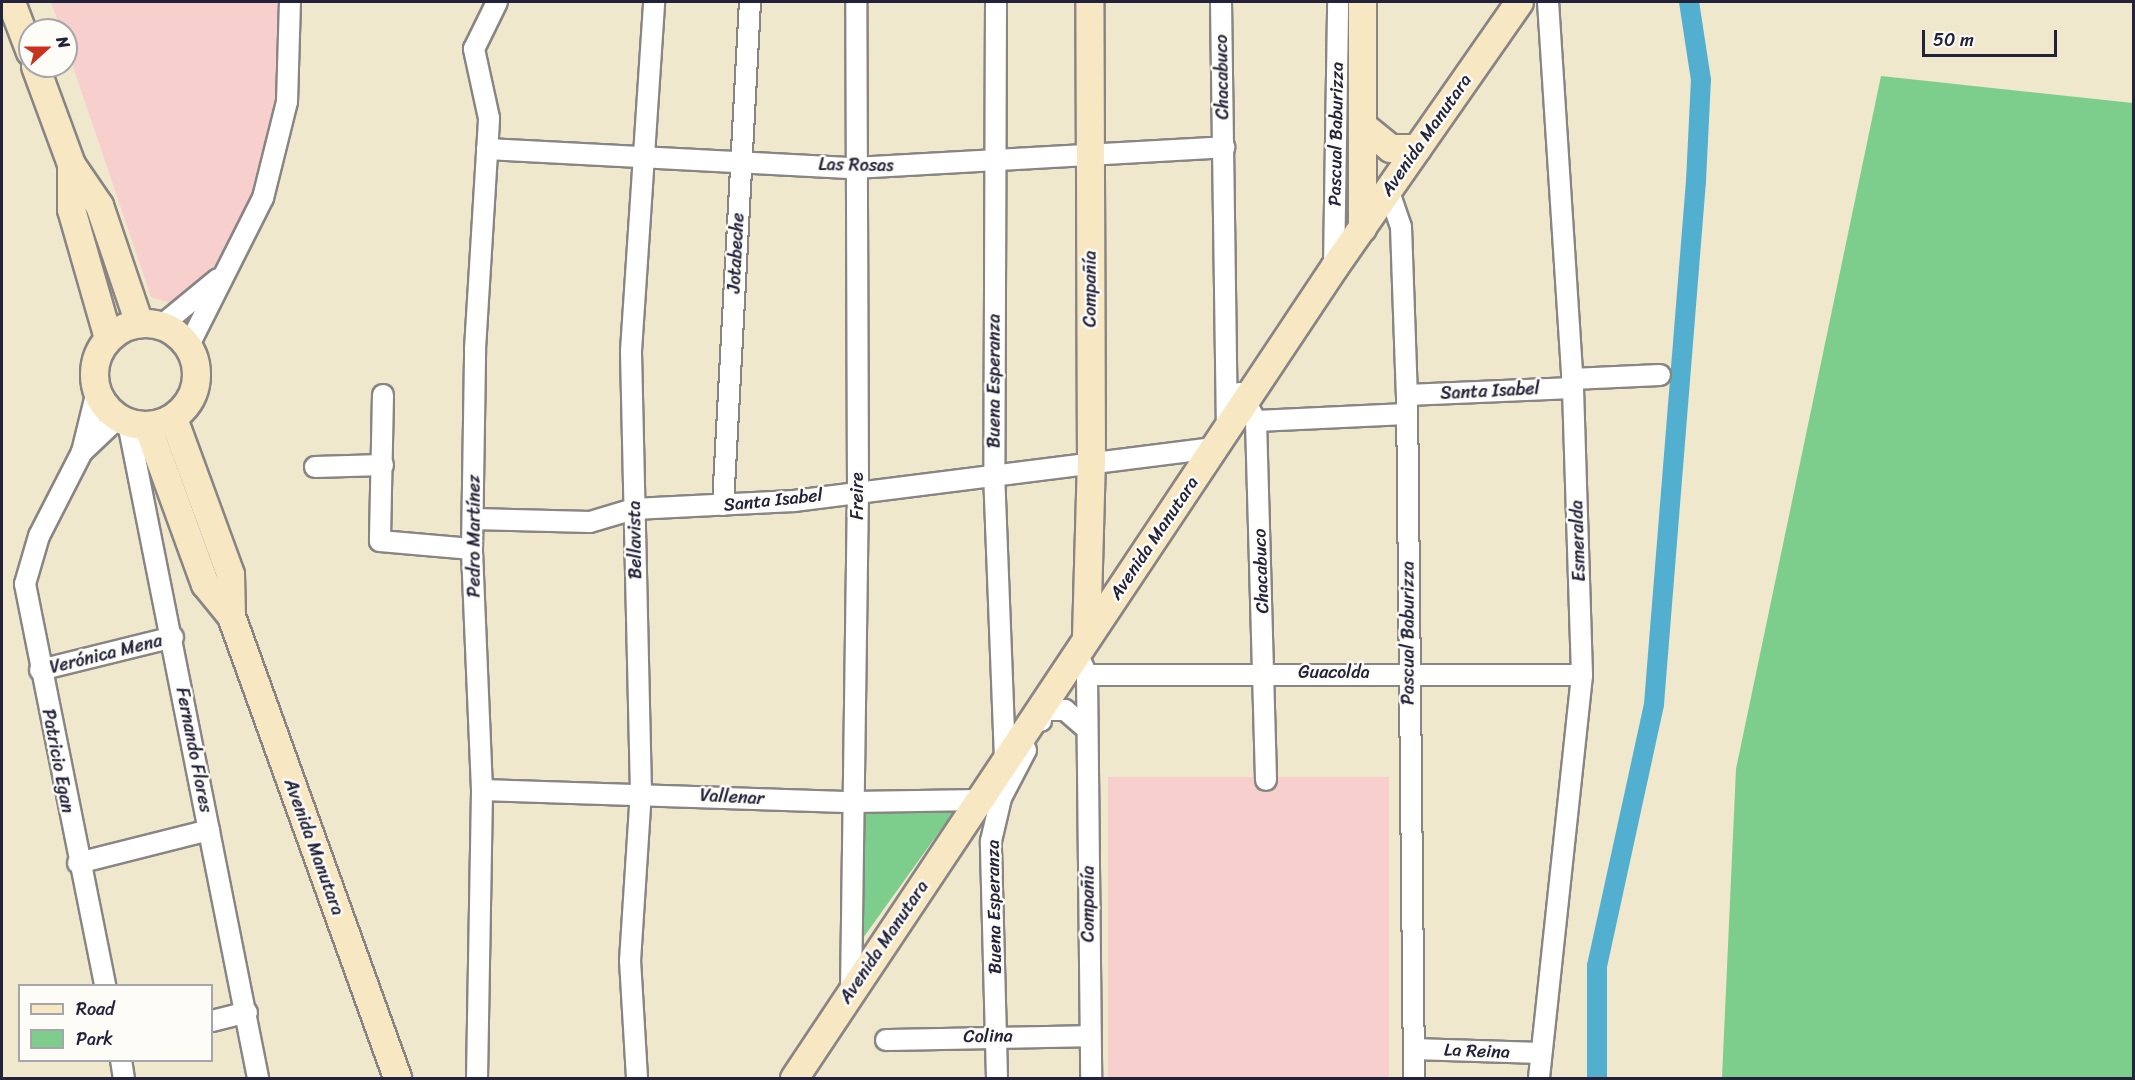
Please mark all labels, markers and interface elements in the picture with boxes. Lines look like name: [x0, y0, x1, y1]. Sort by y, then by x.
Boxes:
north arrow: [18, 18, 78, 78]
scale bar: [1925, 18, 2060, 56]
text: 50 m: [1933, 24, 1974, 56]
text: N: [48, 32, 79, 52]
street label: Chacabuco: [1210, 34, 1234, 120]
street label: Pascual Baburizza: [1324, 62, 1348, 206]
street label: Avenida Manutara: [1376, 70, 1476, 200]
street label: Las Rosas: [818, 154, 894, 176]
street label: Jotabeche: [723, 212, 749, 294]
street label: Compañía: [1079, 251, 1101, 327]
street label: Buena Esperanza: [983, 314, 1005, 448]
street label: Santa Isabel: [1439, 378, 1541, 404]
street label: Freire: [846, 472, 868, 520]
street label: Avenida Manutara: [1105, 472, 1203, 604]
street label: Pedro Martínez: [463, 475, 485, 597]
street label: Santa Isabel: [722, 484, 824, 516]
street label: Esmeralda: [1566, 500, 1590, 582]
street label: Bellavista: [624, 501, 646, 579]
street label: Chacabuco: [1249, 528, 1273, 614]
street label: Pascual Baburizza: [1397, 561, 1419, 705]
street label: Verónica Mena: [48, 630, 164, 678]
street label: Guacolda: [1298, 661, 1370, 683]
street label: Fernando Flores: [171, 686, 217, 814]
street label: Patricio Egan: [37, 707, 79, 815]
street label: Avenida Manutara: [279, 776, 349, 918]
street label: Vallenar: [699, 785, 765, 809]
street label: Buena Esperanza: [982, 840, 1006, 974]
street label: Compañía: [1077, 866, 1099, 942]
street label: Avenida Manutara: [835, 876, 933, 1008]
legend: [18, 984, 213, 1062]
text: Road: [76, 993, 115, 1025]
text: Park: [76, 1023, 113, 1055]
street label: Colina: [963, 1025, 1013, 1047]
street label: La Reina: [1444, 1039, 1510, 1063]

